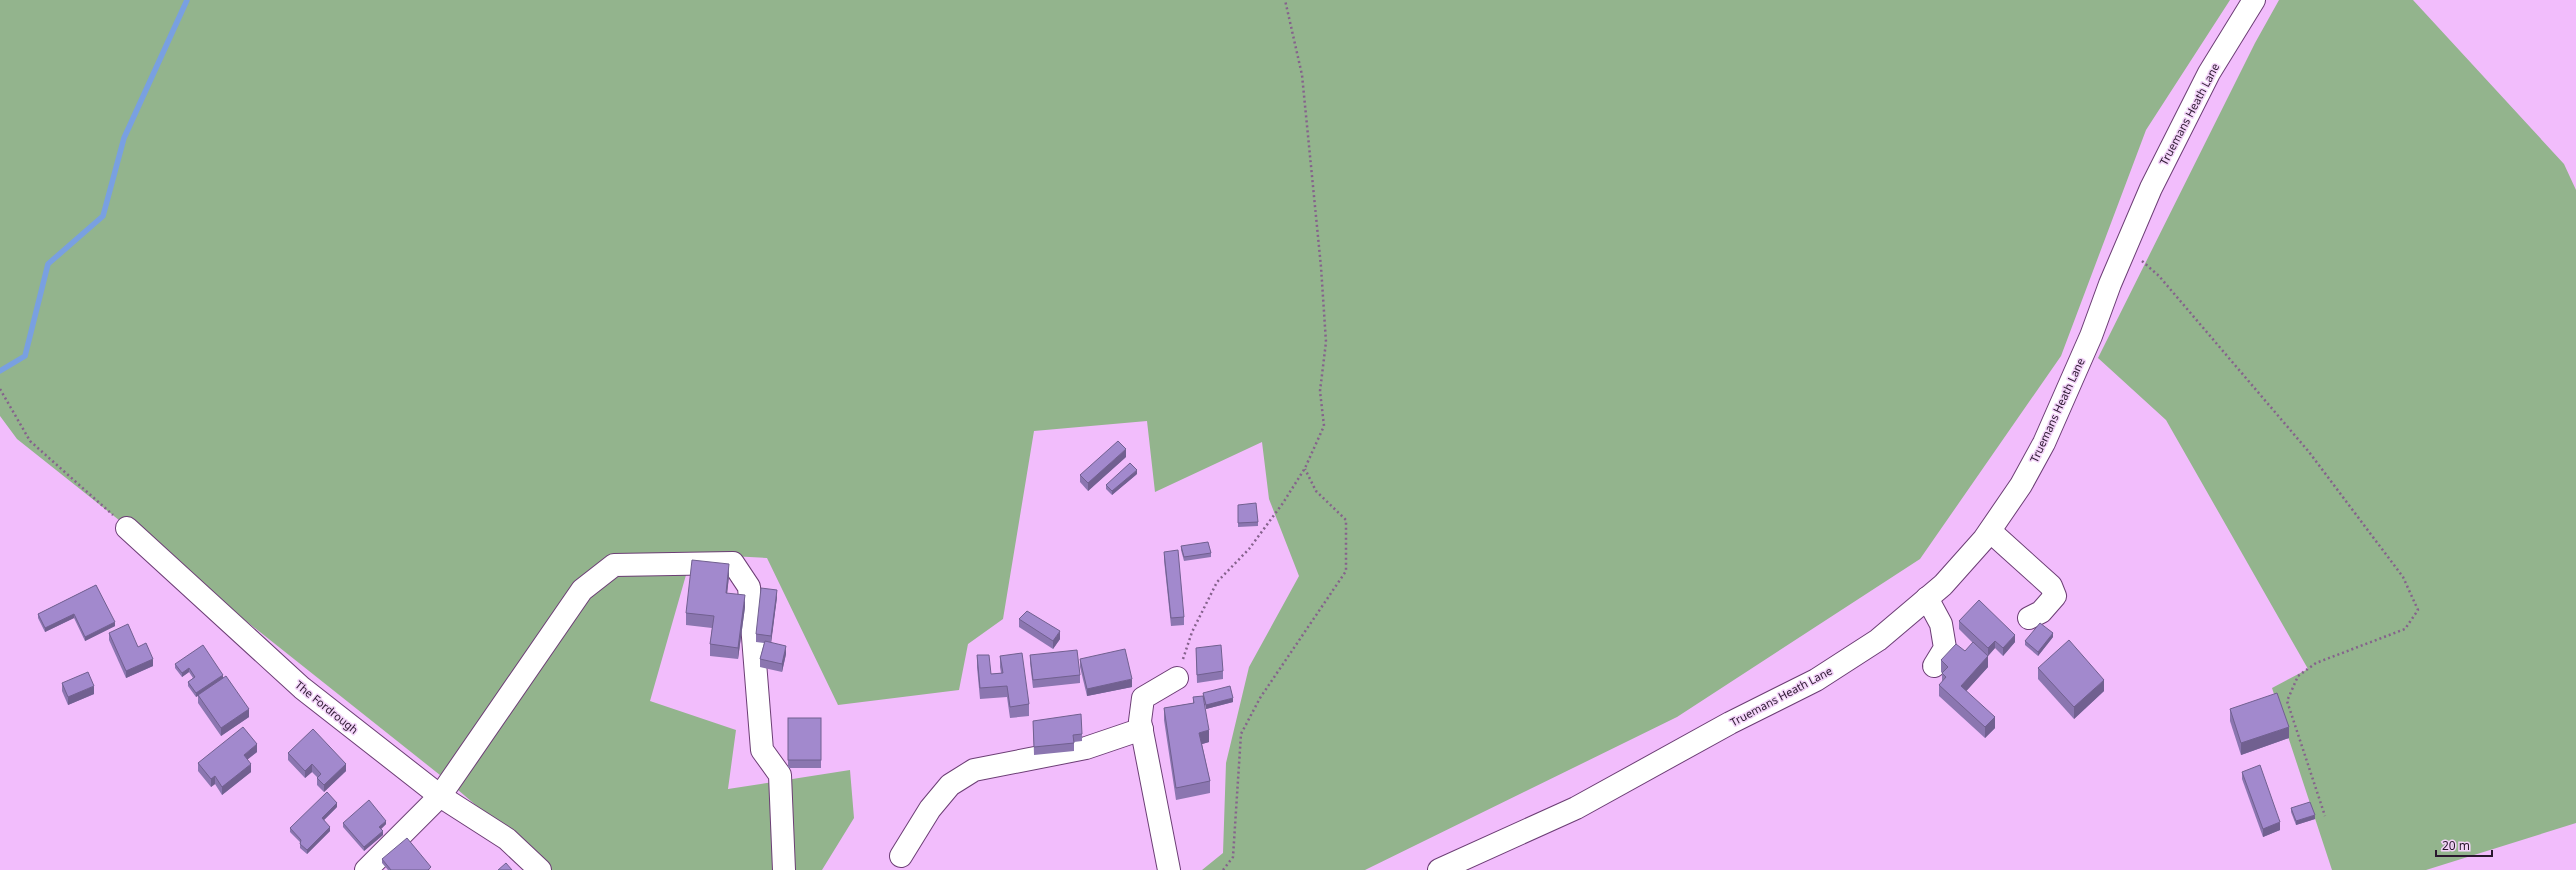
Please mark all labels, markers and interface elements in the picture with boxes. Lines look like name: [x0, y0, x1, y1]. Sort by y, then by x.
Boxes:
street label: Truemans Heath Lane: [2156, 60, 2222, 168]
street label: Truemans Heath Lane: [2026, 355, 2088, 465]
street label: Truemans Heath Lane: [1727, 663, 1835, 729]
street label: The Fordrough: [292, 677, 362, 737]
scale bar: [2436, 832, 2492, 858]
text: 20 m: [2442, 837, 2470, 854]

